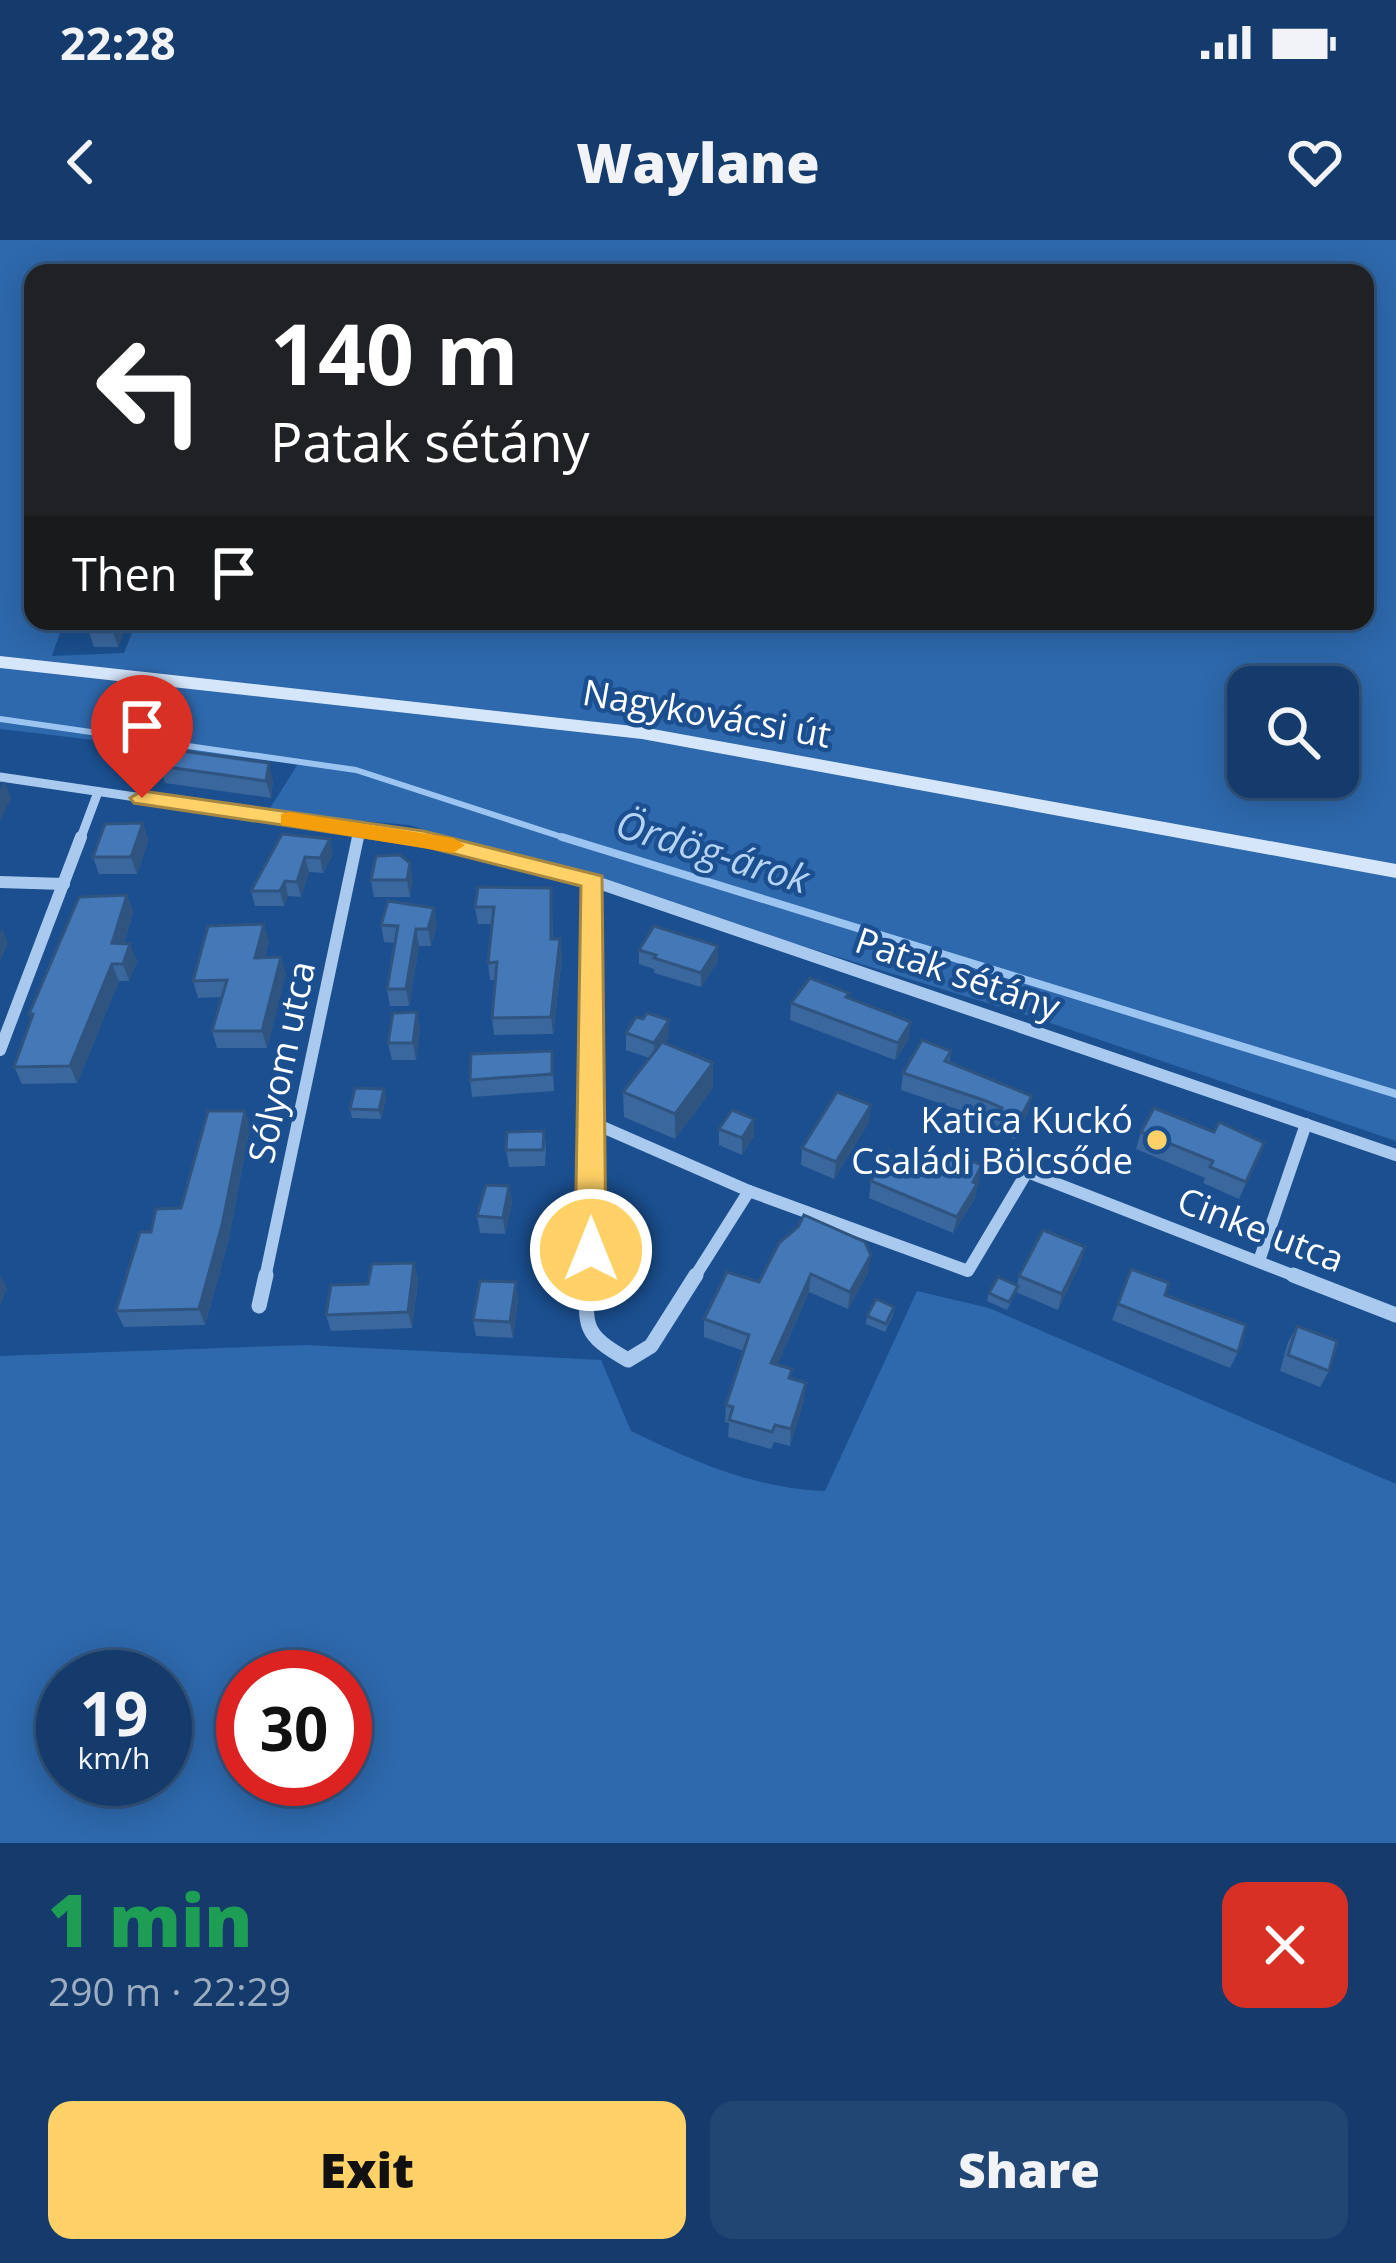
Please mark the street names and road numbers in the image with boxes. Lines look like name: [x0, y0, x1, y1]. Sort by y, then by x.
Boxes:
street label: Nagykovácsi út: [579, 667, 835, 759]
street label: Patak sétány: [849, 915, 1068, 1031]
street label: Sólyom utca: [236, 957, 326, 1167]
street label: Cinke utca: [1171, 1175, 1351, 1283]

